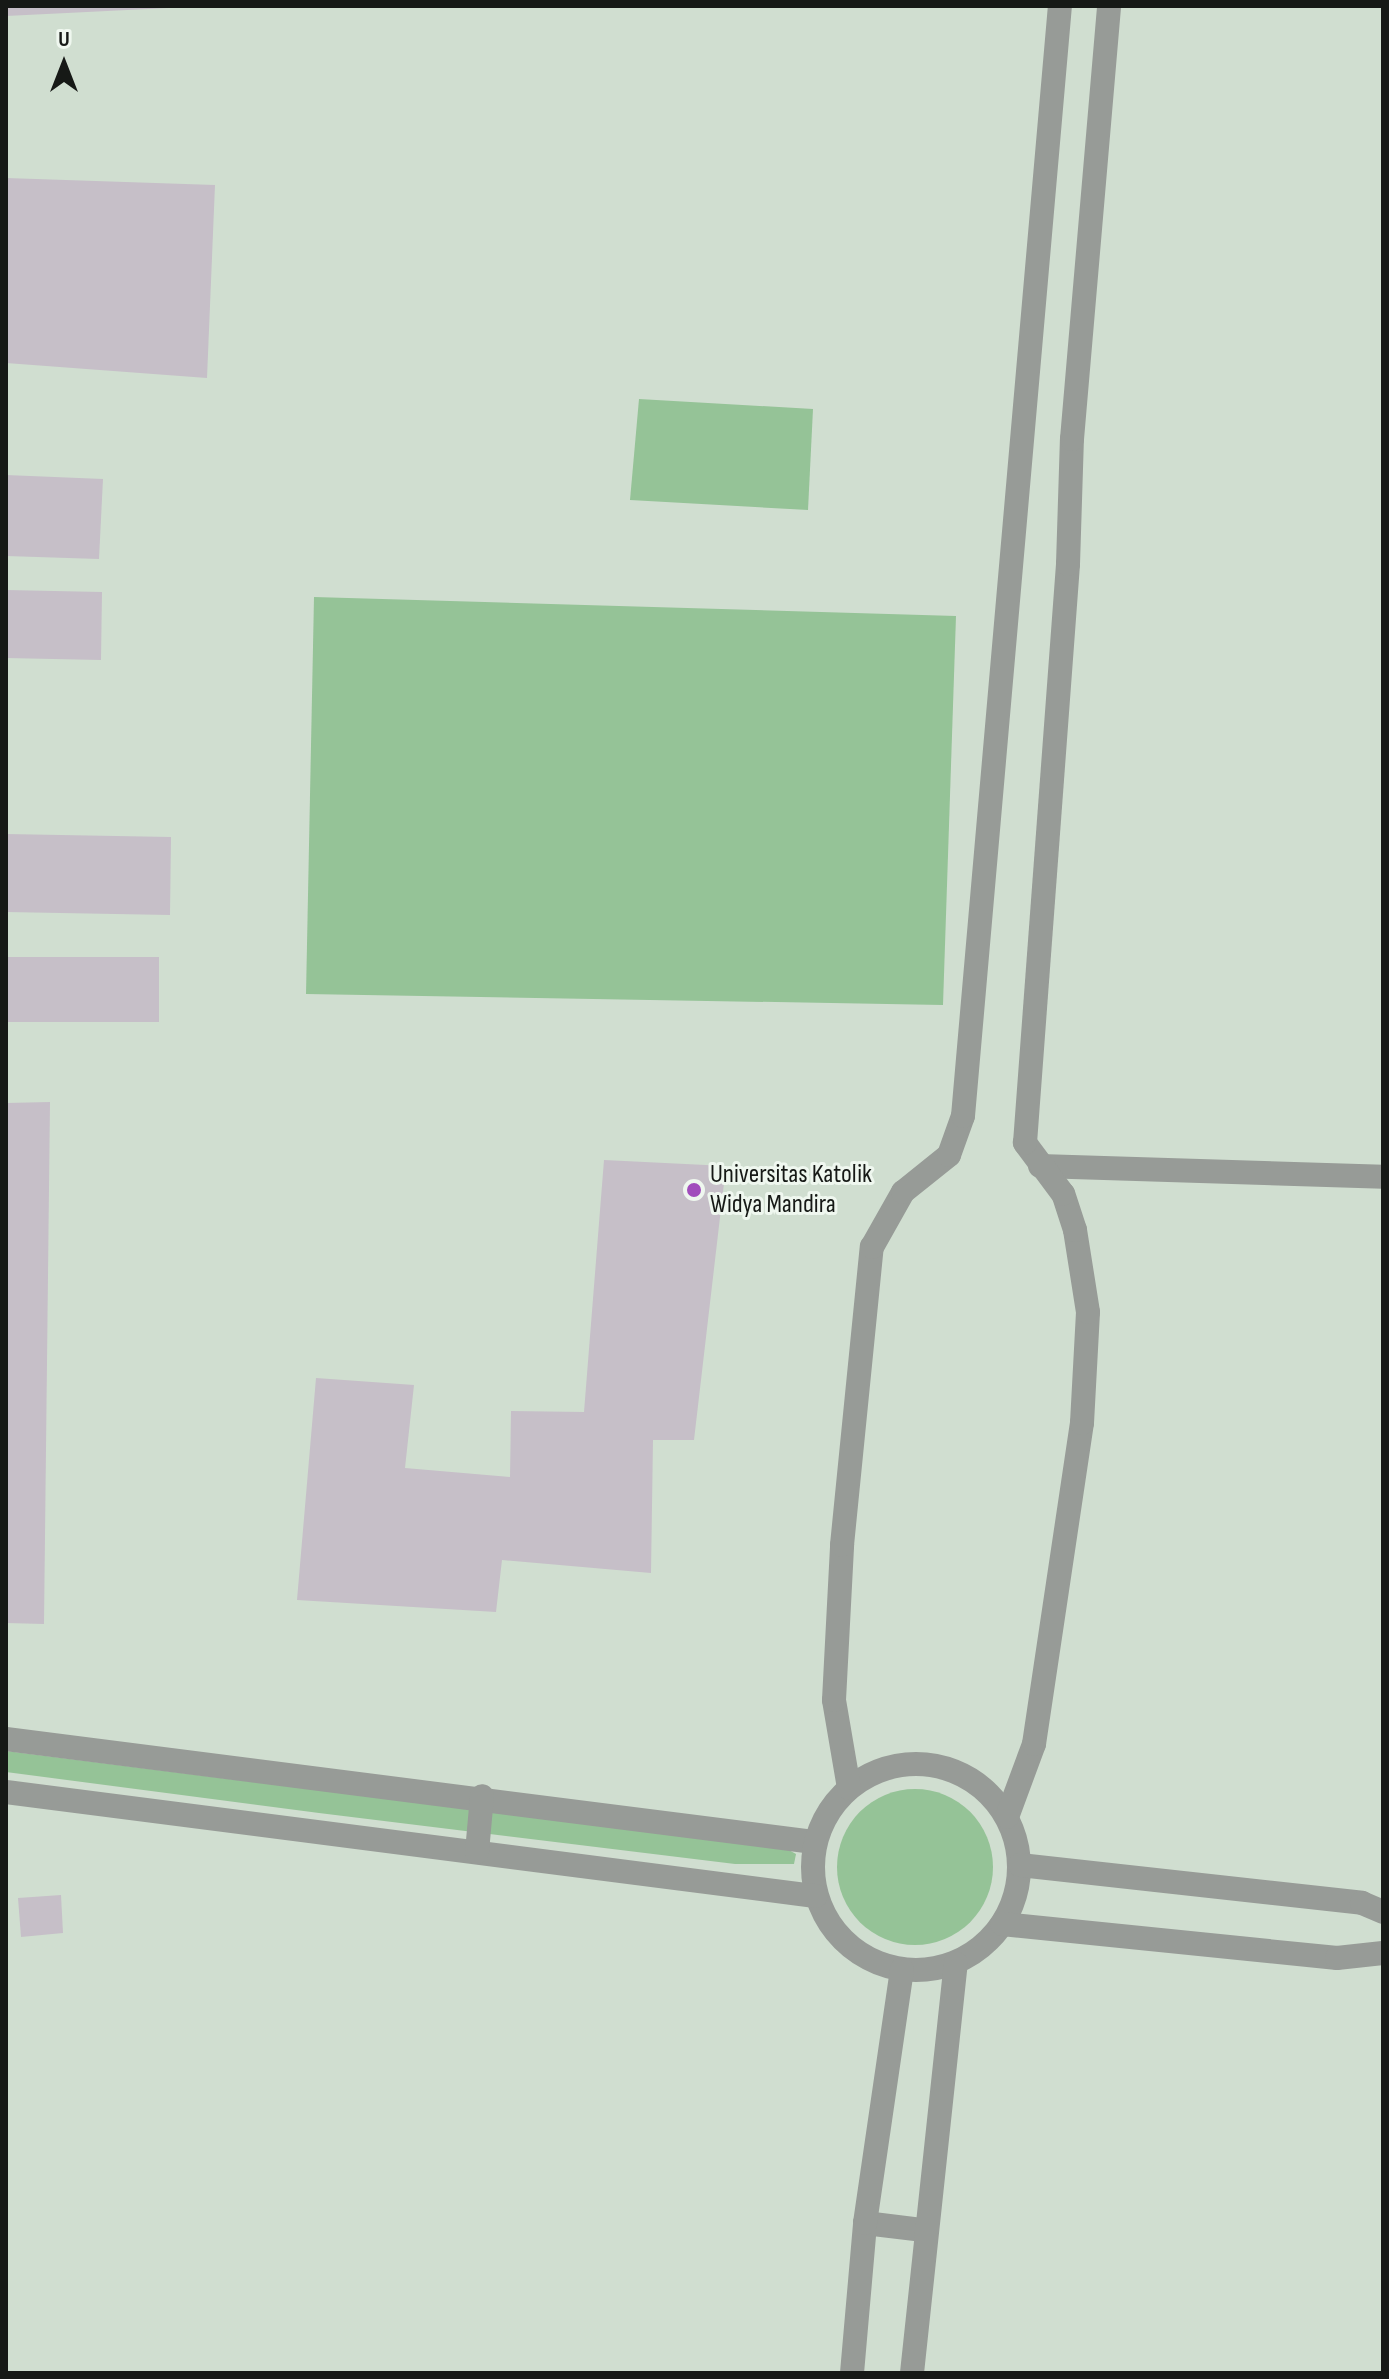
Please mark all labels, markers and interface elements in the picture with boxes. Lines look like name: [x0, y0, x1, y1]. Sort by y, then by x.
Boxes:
north arrow: [24, 24, 104, 104]
text: U: [58, 26, 70, 53]
place label: Universitas Katolik Widya Mandira: [710, 1159, 872, 1220]
marker: Universitas Katolik Widya Mandira: [685, 1181, 703, 1199]

